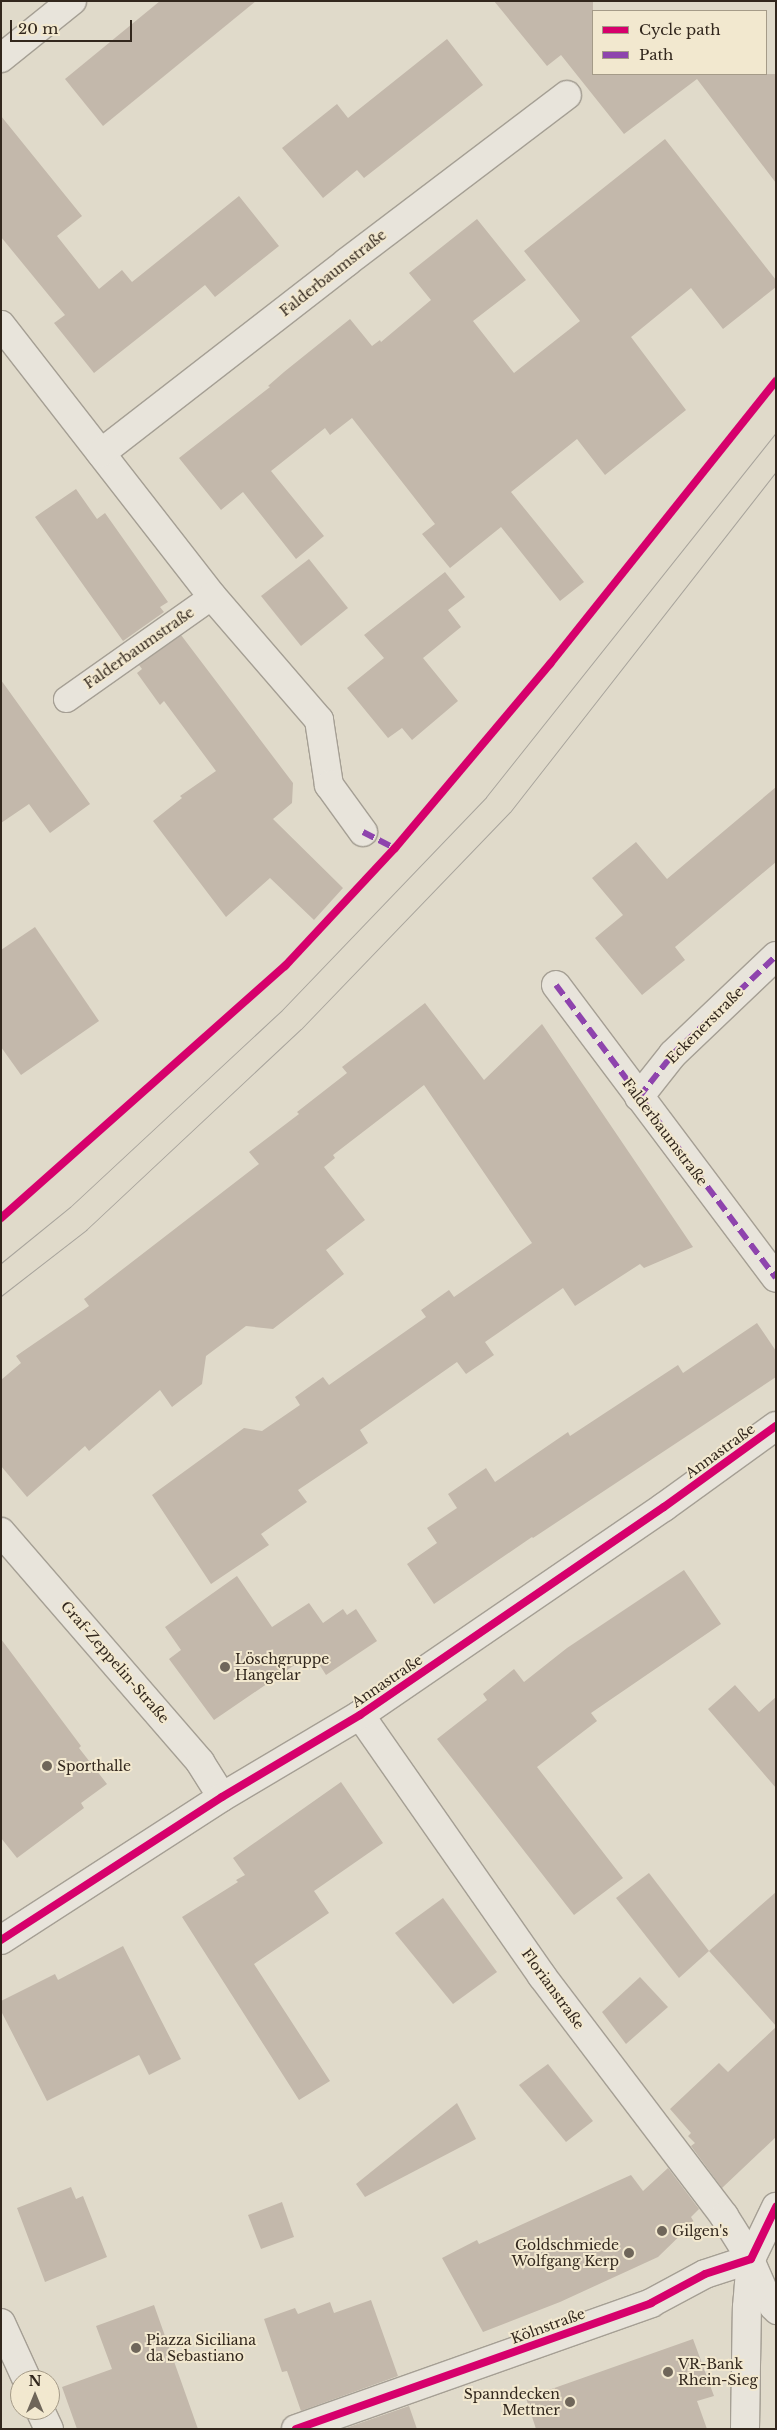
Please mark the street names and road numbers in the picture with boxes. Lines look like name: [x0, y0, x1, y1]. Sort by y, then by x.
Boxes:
street label: Falderbaumstraße: [276, 226, 390, 320]
street label: Falderbaumstraße: [81, 604, 197, 692]
street label: Eckenerstraße: [663, 983, 747, 1067]
street label: Falderbaumstraße: [619, 1075, 711, 1189]
street label: Annastraße: [682, 1420, 758, 1482]
street label: Graf-Zeppelin-Straße: [57, 1598, 173, 1726]
street label: Annastraße: [349, 1651, 425, 1711]
street label: Florianstraße: [518, 1945, 588, 2033]
street label: Kölnstraße: [509, 2305, 587, 2347]

